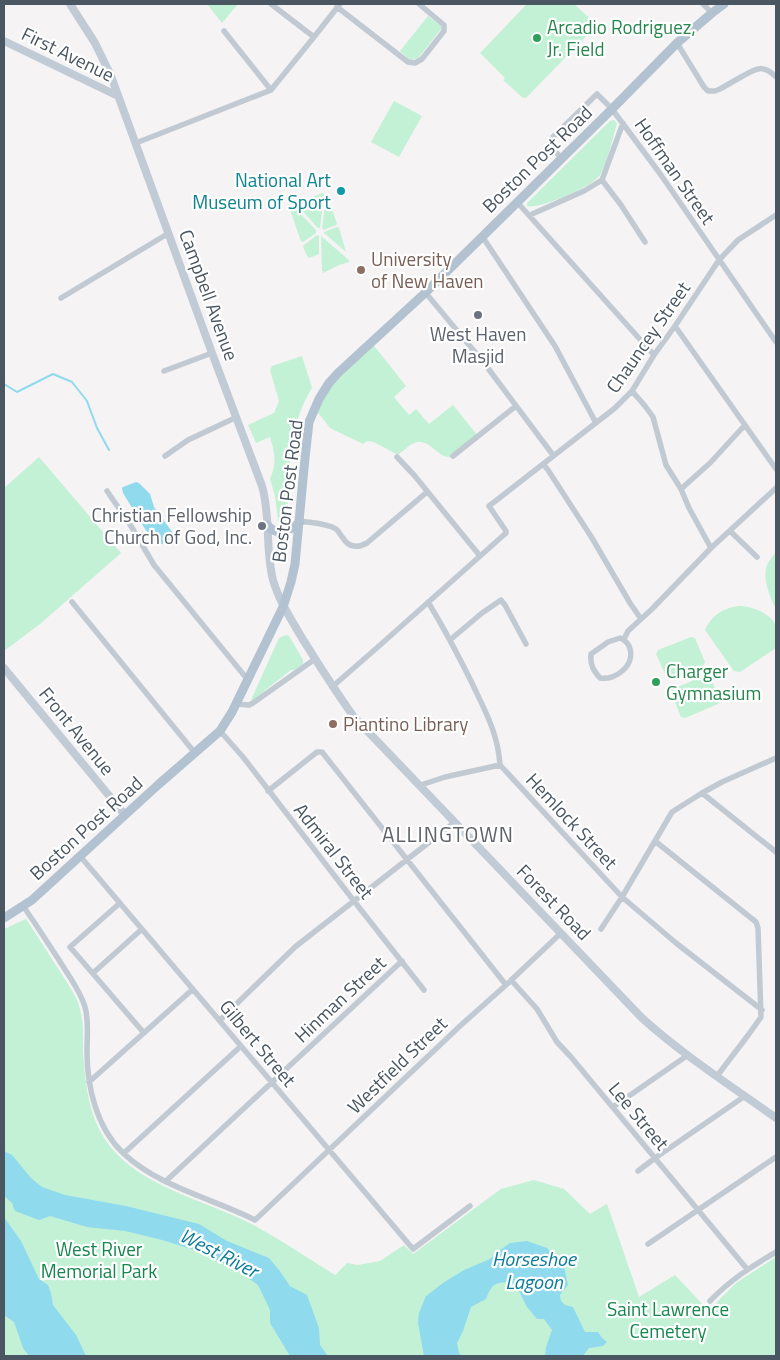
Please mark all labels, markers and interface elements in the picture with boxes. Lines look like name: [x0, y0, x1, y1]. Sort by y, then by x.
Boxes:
place label: Arcadio Rodriguez, Jr. Field: [547, 12, 696, 63]
street label: First Avenue: [17, 19, 119, 88]
marker: Arcadio Rodriguez, Jr. Field: [531, 32, 543, 44]
street label: Boston Post Road: [475, 98, 598, 219]
street label: Hoffman Street: [628, 112, 723, 230]
place label: National Art Museum of Sport: [192, 165, 331, 216]
marker: National Art Museum of Sport: [335, 185, 347, 197]
street label: Campbell Avenue: [172, 225, 247, 365]
place label: University of New Haven: [371, 244, 483, 295]
marker: University of New Haven: [355, 264, 367, 276]
street label: Chauncey Street: [598, 275, 697, 398]
marker: West Haven Masjid: [472, 309, 484, 321]
place label: West Haven Masjid: [430, 319, 526, 370]
street label: Boston Post Road: [263, 418, 310, 564]
place label: Christian Fellowship Church of God, Inc.: [92, 500, 252, 551]
marker: Christian Fellowship Church of God, Inc.: [256, 520, 268, 532]
place label: Charger Gymnasium: [666, 656, 761, 707]
marker: Charger Gymnasium: [650, 676, 662, 688]
street label: Front Avenue: [33, 680, 122, 781]
place label: Piantino Library: [343, 709, 468, 738]
marker: Piantino Library: [327, 718, 339, 730]
street label: Hemlock Street: [520, 766, 625, 876]
street label: Boston Post Road: [23, 769, 149, 886]
street label: Admiral Street: [288, 796, 381, 905]
district label: ALLINGTOWN: [382, 818, 514, 850]
street label: Forest Road: [510, 857, 598, 946]
street label: Hinman Street: [287, 948, 392, 1049]
street label: Gilbert Street: [213, 993, 304, 1093]
street label: Westfield Street: [340, 1009, 453, 1120]
street label: Lee Street: [602, 1075, 677, 1156]
water label: West River: [175, 1220, 266, 1287]
park label: West River Memorial Park: [41, 1234, 157, 1285]
water label: Horseshoe Lagoon: [492, 1243, 578, 1297]
park label: Saint Lawrence Cemetery: [607, 1294, 729, 1345]

